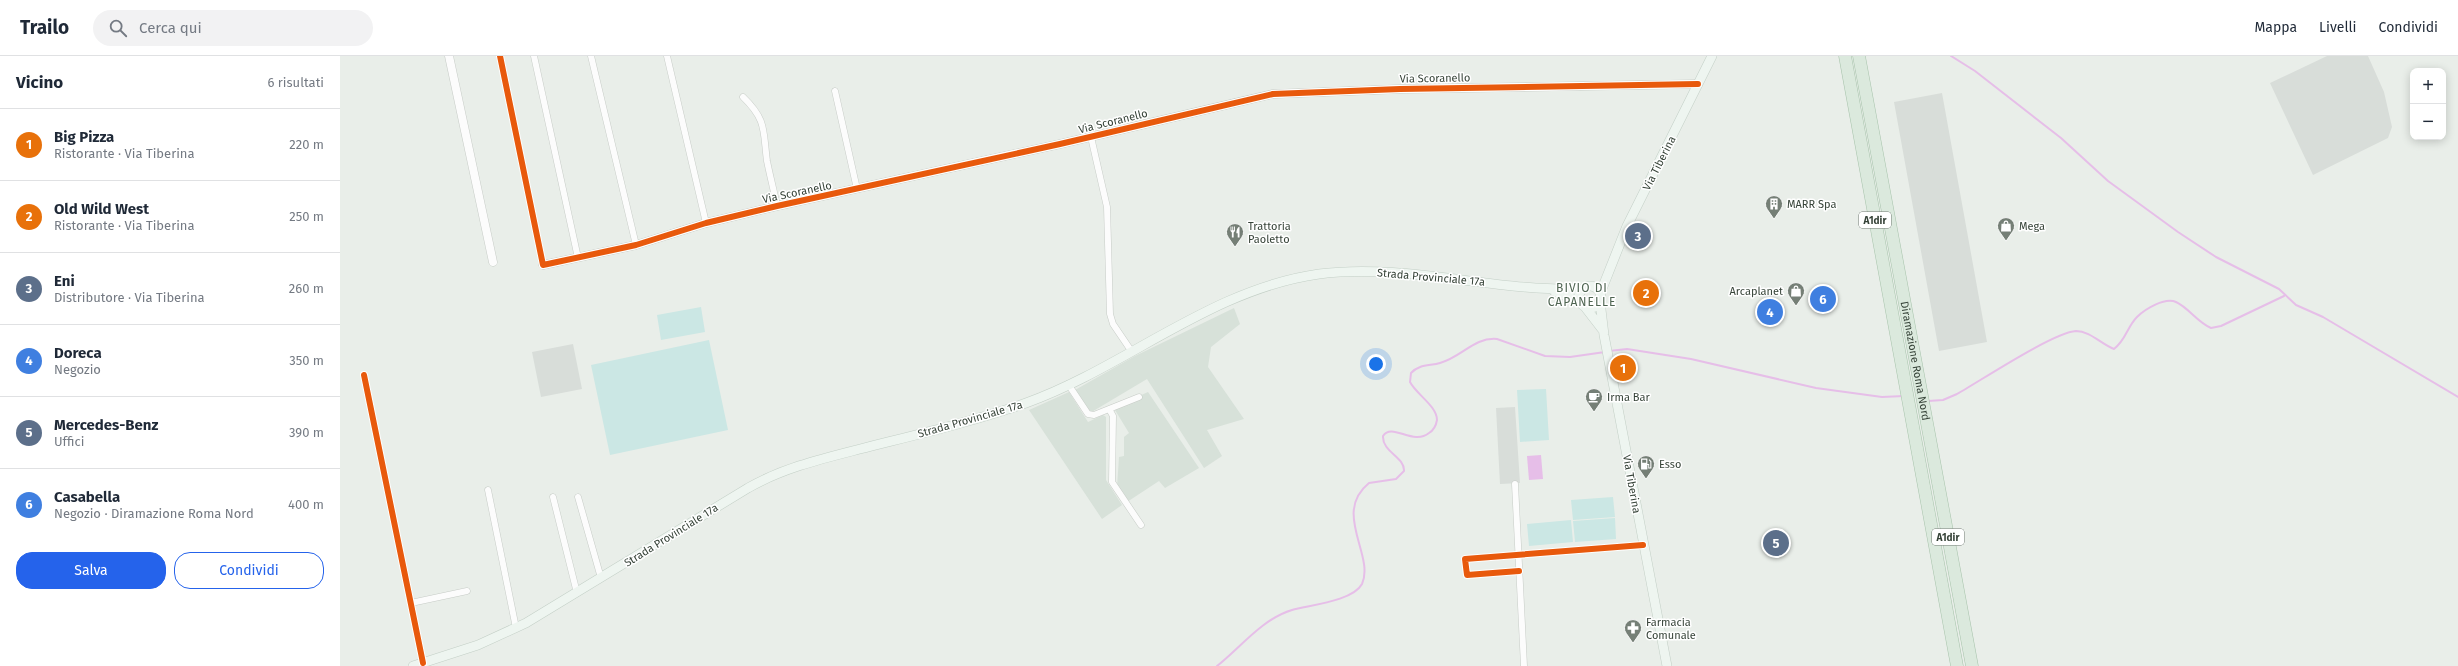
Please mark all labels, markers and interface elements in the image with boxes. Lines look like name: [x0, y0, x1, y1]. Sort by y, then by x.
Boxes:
search box: [93, 10, 373, 46]
text: Trailo: [20, 16, 69, 39]
icon: search: [107, 17, 129, 39]
text: Cerca qui: [139, 19, 202, 37]
text: Mappa: [2254, 19, 2297, 36]
text: Livelli: [2319, 19, 2357, 36]
text: Condividi: [2379, 19, 2438, 36]
map controls: [2410, 68, 2446, 140]
button: +: [2410, 68, 2446, 104]
street label: Via Scoranello: [1400, 71, 1470, 86]
text: Vicino: [16, 72, 63, 93]
text: 6 risultati: [267, 75, 324, 90]
button: −: [2410, 104, 2446, 140]
street label: Via Scoranello: [1077, 107, 1149, 136]
text: Big Pizza: [54, 128, 114, 146]
street label: Via Tiberina: [1640, 134, 1679, 193]
text: 1: [26, 137, 32, 152]
text: 220 m: [289, 137, 324, 152]
text: Ristorante · Via Tiberina: [54, 146, 195, 161]
street label: Via Scoranello: [761, 179, 833, 206]
building icon: MARR Spa: [1764, 194, 1784, 219]
place label: MARR Spa: [1787, 198, 1837, 211]
text: Old Wild West: [54, 200, 149, 218]
text: 2: [26, 209, 32, 224]
text: 250 m: [289, 209, 324, 224]
road number: A1dir: [1859, 212, 1891, 228]
shop icon: Mega: [1996, 216, 2016, 241]
text: Ristorante · Via Tiberina: [54, 218, 195, 233]
place label: Trattoria Paoletto: [1248, 220, 1291, 246]
place label: Mega: [2019, 220, 2045, 233]
pin: 3: [1625, 221, 1651, 251]
restaurant icon: Trattoria Paoletto: [1225, 222, 1245, 247]
street label: Strada Provinciale 17a: [1376, 266, 1485, 289]
text: Eni: [54, 272, 75, 290]
pin: 2: [1633, 278, 1659, 308]
text: 3: [26, 281, 32, 296]
text: 260 m: [289, 281, 324, 296]
district label: BIVIO DI CAPANELLE: [1548, 281, 1616, 309]
shop icon: Arcaplanet: [1786, 281, 1806, 306]
pin: 6: [1810, 284, 1836, 314]
place label: Arcaplanet: [1730, 285, 1783, 298]
text: Distributore · Via Tiberina: [54, 290, 205, 305]
pin: 4: [1757, 297, 1783, 327]
street label: Diramazione Roma Nord: [1898, 300, 1932, 422]
text: Doreca: [54, 344, 102, 362]
text: 4: [25, 353, 33, 368]
text: 350 m: [289, 353, 324, 368]
pin: 1: [1610, 353, 1636, 383]
your location: [1366, 354, 1386, 374]
text: Negozio: [54, 362, 101, 377]
cafe icon: Irma Bar: [1584, 387, 1604, 412]
place label: Irma Bar: [1607, 391, 1650, 404]
street label: Strada Provinciale 17a: [916, 398, 1024, 441]
text: Mercedes-Benz: [54, 416, 158, 434]
text: 5: [26, 425, 32, 440]
text: 390 m: [289, 425, 324, 440]
text: Uffici: [54, 434, 84, 449]
street label: Via Tiberina: [1620, 454, 1643, 514]
fuel station icon: Esso: [1636, 454, 1656, 479]
place label: Esso: [1659, 458, 1681, 471]
text: Casabella: [54, 488, 120, 506]
text: 6: [25, 497, 33, 512]
text: 400 m: [288, 497, 324, 512]
street label: Strada Provinciale 17a: [622, 501, 721, 570]
text: Negozio · Diramazione Roma Nord: [54, 506, 254, 521]
pin: 5: [1763, 528, 1789, 558]
road number: A1dir: [1932, 529, 1964, 545]
button: Salva: [16, 552, 166, 589]
button: Condividi: [174, 552, 324, 589]
place label: Farmacia Comunale: [1646, 616, 1696, 642]
pharmacy icon: Farmacia Comunale: [1623, 618, 1643, 643]

